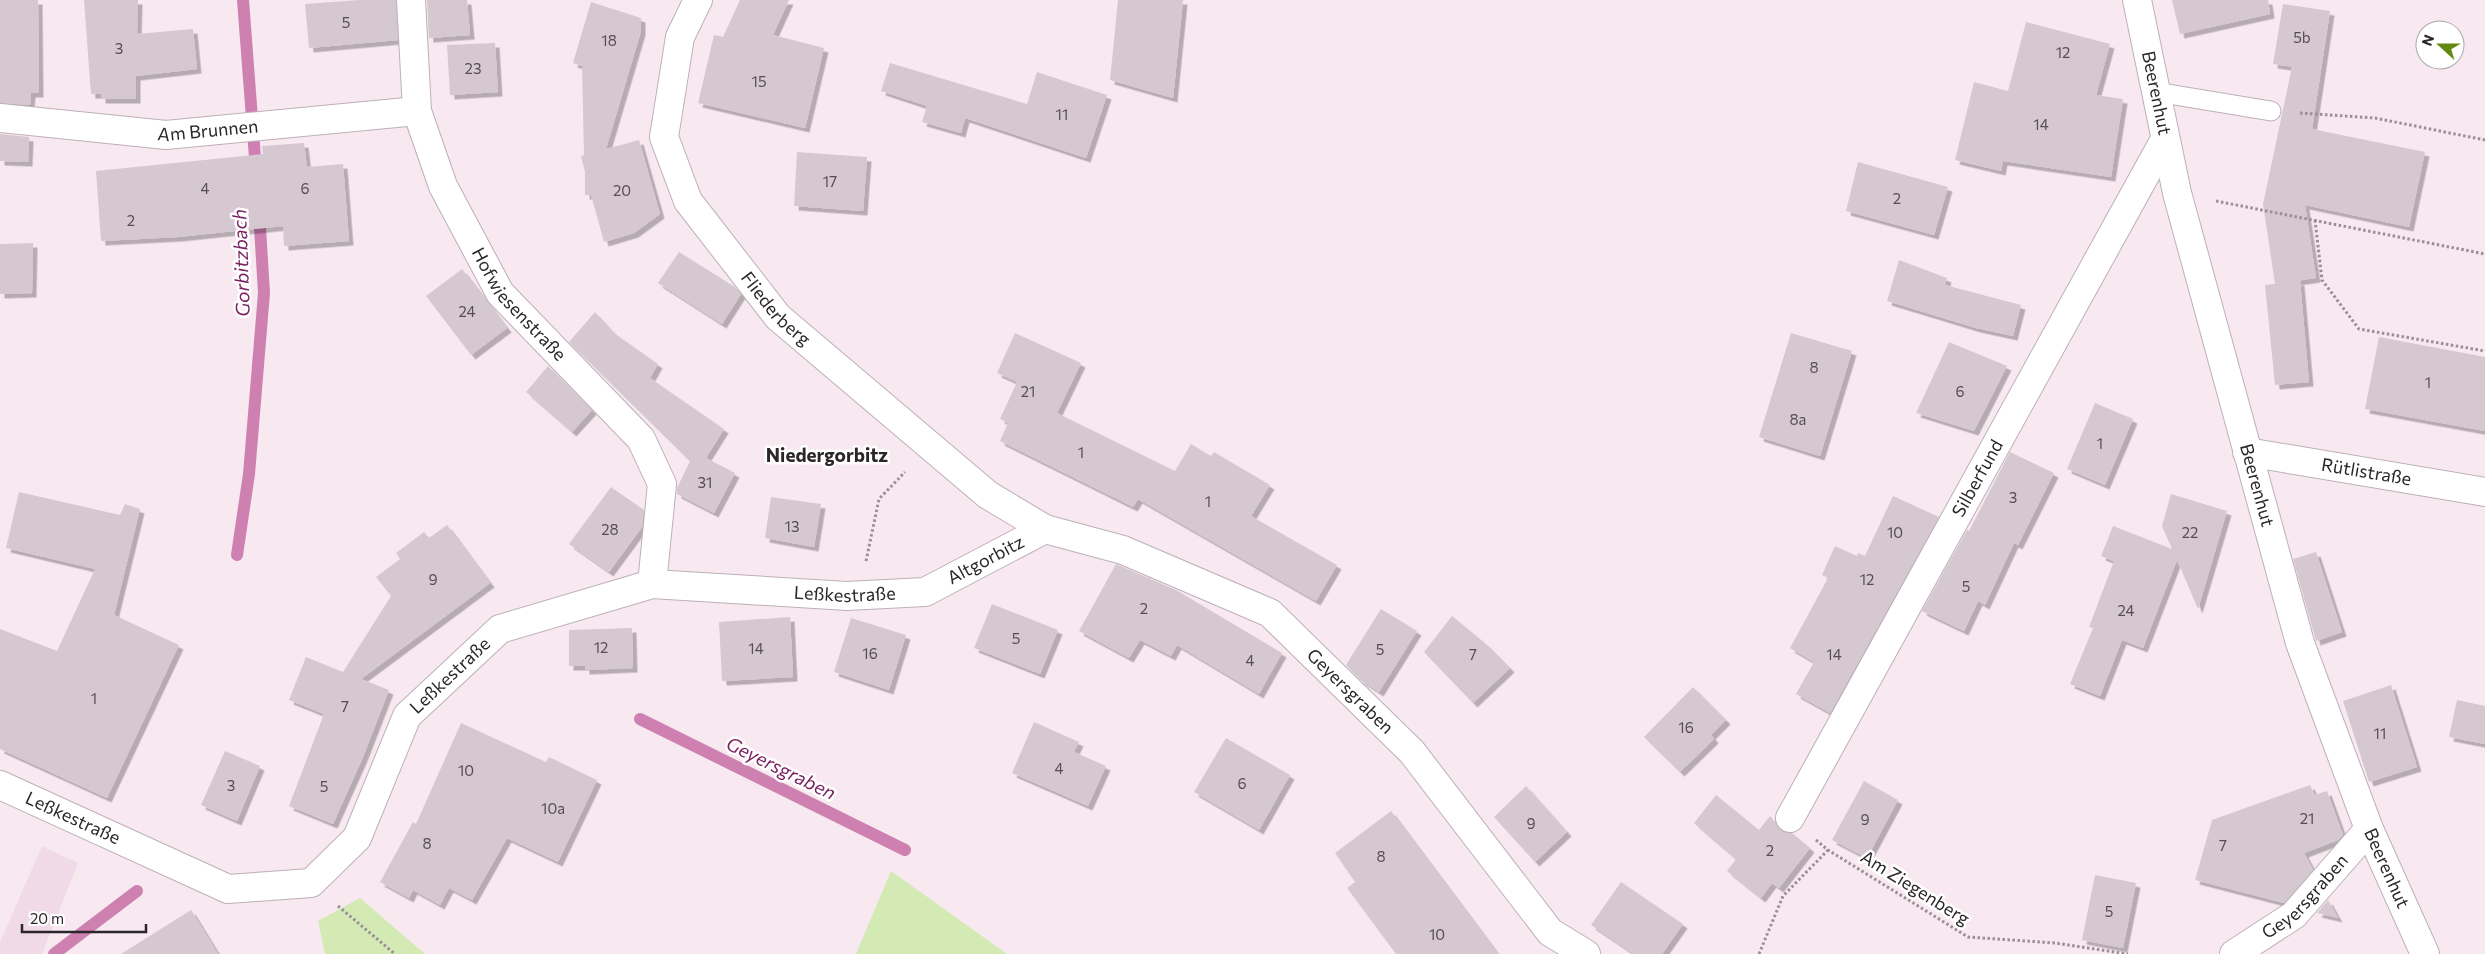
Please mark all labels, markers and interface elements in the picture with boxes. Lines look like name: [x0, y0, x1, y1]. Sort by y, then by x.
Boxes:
house number: 5: [342, 13, 350, 31]
north arrow: [2415, 20, 2465, 70]
house number: 5b: [2293, 28, 2311, 46]
house number: 18: [601, 31, 617, 49]
text: N: [2418, 32, 2437, 48]
house number: 3: [115, 39, 123, 57]
house number: 12: [2056, 43, 2070, 61]
street label: Beerenhut: [2138, 49, 2177, 137]
house number: 23: [465, 59, 481, 77]
house number: 15: [751, 72, 767, 90]
house number: 11: [1056, 105, 1068, 123]
street label: Am Brunnen: [157, 114, 259, 145]
house number: 14: [2033, 115, 2049, 133]
house number: 17: [823, 172, 837, 190]
house number: 4: [201, 179, 210, 197]
house number: 6: [300, 179, 310, 197]
house number: 20: [613, 181, 631, 199]
house number: 2: [1893, 189, 1901, 207]
water label: Gorbitzbach: [227, 209, 254, 317]
house number: 2: [127, 211, 135, 229]
street label: Hofwiesenstraße: [468, 243, 571, 365]
street label: Fliederberg: [737, 267, 816, 350]
house number: 24: [458, 302, 476, 320]
house number: 8: [1809, 358, 1819, 376]
house number: 1: [2425, 373, 2431, 391]
house number: 21: [1021, 382, 1035, 400]
house number: 6: [1955, 382, 1965, 400]
house number: 8a: [1790, 410, 1806, 428]
house number: 1: [2097, 434, 2103, 452]
street label: Silberfund: [1947, 435, 2007, 520]
street label: Beerenhut: [2236, 441, 2280, 529]
district label: Niedergorbitz: [766, 443, 888, 466]
house number: 1: [1078, 443, 1084, 461]
street label: Rütlistraße: [2320, 453, 2413, 489]
house number: 31: [698, 473, 712, 491]
house number: 3: [2009, 488, 2017, 506]
house number: 1: [1205, 492, 1211, 510]
house number: 13: [785, 517, 799, 535]
house number: 28: [601, 520, 619, 538]
house number: 10: [1887, 523, 1903, 541]
house number: 22: [2182, 523, 2198, 541]
street label: Altgorbitz: [943, 530, 1027, 588]
house number: 9: [428, 570, 438, 588]
house number: 12: [1860, 570, 1874, 588]
house number: 5: [1962, 577, 1970, 595]
street label: Leßkestraße: [793, 581, 896, 606]
house number: 2: [1140, 599, 1148, 617]
house number: 24: [2117, 601, 2135, 619]
house number: 5: [1012, 629, 1020, 647]
street label: Leßkestraße: [405, 632, 494, 718]
house number: 12: [594, 638, 608, 656]
house number: 14: [748, 639, 764, 657]
house number: 5: [1376, 640, 1384, 658]
street label: Geyersgraben: [1303, 643, 1399, 738]
house number: 16: [862, 644, 878, 662]
house number: 7: [1469, 645, 1477, 663]
house number: 14: [1826, 645, 1842, 663]
house number: 4: [1246, 651, 1255, 669]
house number: 1: [91, 689, 97, 707]
house number: 7: [341, 697, 349, 715]
house number: 16: [1678, 718, 1694, 736]
house number: 11: [2374, 724, 2386, 742]
water label: Geyersgraben: [723, 731, 840, 804]
house number: 4: [1055, 759, 1064, 777]
house number: 10: [458, 761, 474, 779]
house number: 6: [1237, 774, 1247, 792]
house number: 3: [227, 776, 235, 794]
house number: 5: [320, 777, 328, 795]
street label: Leßkestraße: [22, 786, 124, 848]
house number: 10a: [541, 799, 565, 817]
house number: 21: [2300, 809, 2314, 827]
house number: 9: [1860, 810, 1870, 828]
house number: 9: [1526, 814, 1536, 832]
street label: Beerenhut: [2360, 824, 2415, 911]
house number: 8: [422, 834, 432, 852]
house number: 7: [2219, 836, 2227, 854]
house number: 2: [1766, 841, 1774, 859]
street label: Am Ziegenberg: [1857, 845, 1974, 930]
house number: 8: [1376, 847, 1386, 865]
street label: Geyersgraben: [2257, 849, 2352, 943]
scale bar: [22, 902, 146, 934]
house number: 5: [2105, 902, 2113, 920]
text: 20 m: [30, 909, 64, 927]
house number: 10: [1429, 925, 1445, 943]

